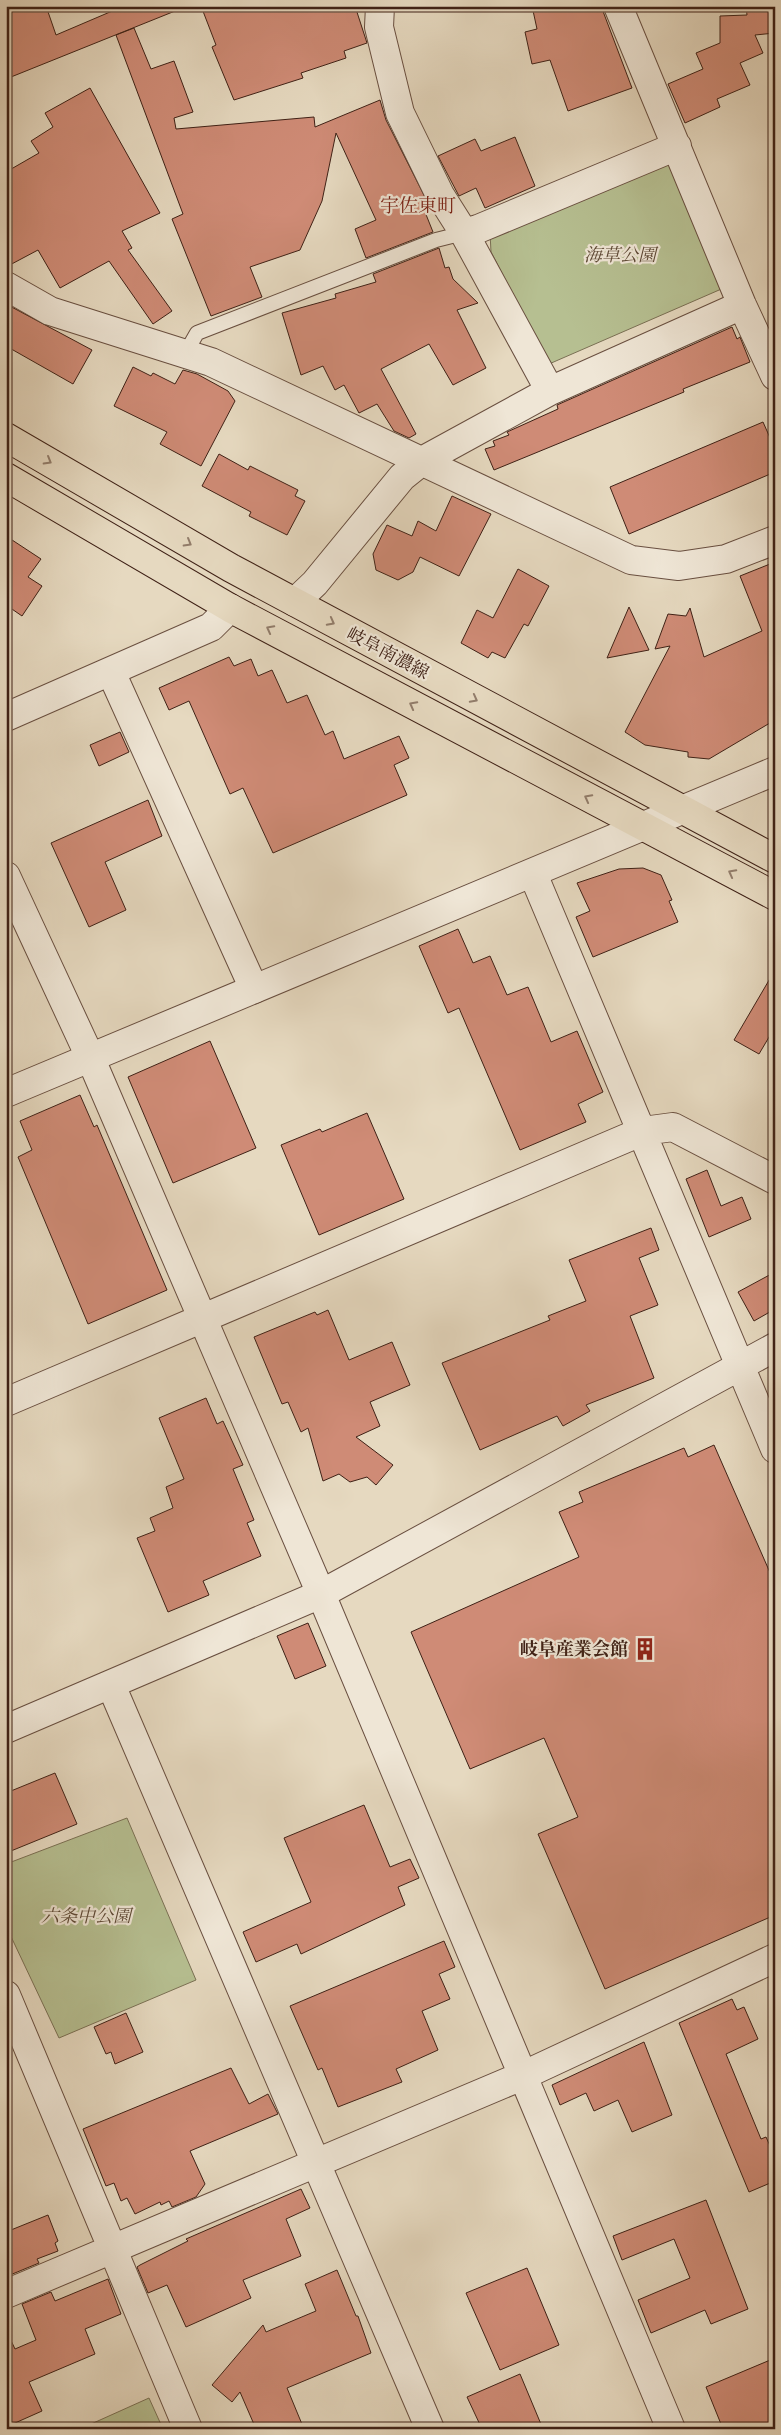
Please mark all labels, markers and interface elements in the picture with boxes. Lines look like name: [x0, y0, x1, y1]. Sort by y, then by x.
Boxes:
district label: 宇佐東町: [380, 194, 456, 218]
park label: 海草公園: [584, 244, 659, 267]
one-way arrow: [43, 455, 52, 465]
one-way arrow: [183, 537, 192, 547]
one-way arrow: [325, 616, 334, 626]
street label: 岐阜南濃線: [343, 622, 433, 685]
one-way arrow: [266, 625, 275, 635]
one-way arrow: [469, 693, 478, 703]
one-way arrow: [410, 701, 419, 711]
one-way arrow: [584, 794, 593, 804]
one-way arrow: [728, 870, 737, 880]
building icon: 岐阜産業会館: [632, 1636, 658, 1662]
place label: 岐阜産業会館: [520, 1638, 628, 1661]
park label: 六条中公園: [41, 1905, 134, 1928]

